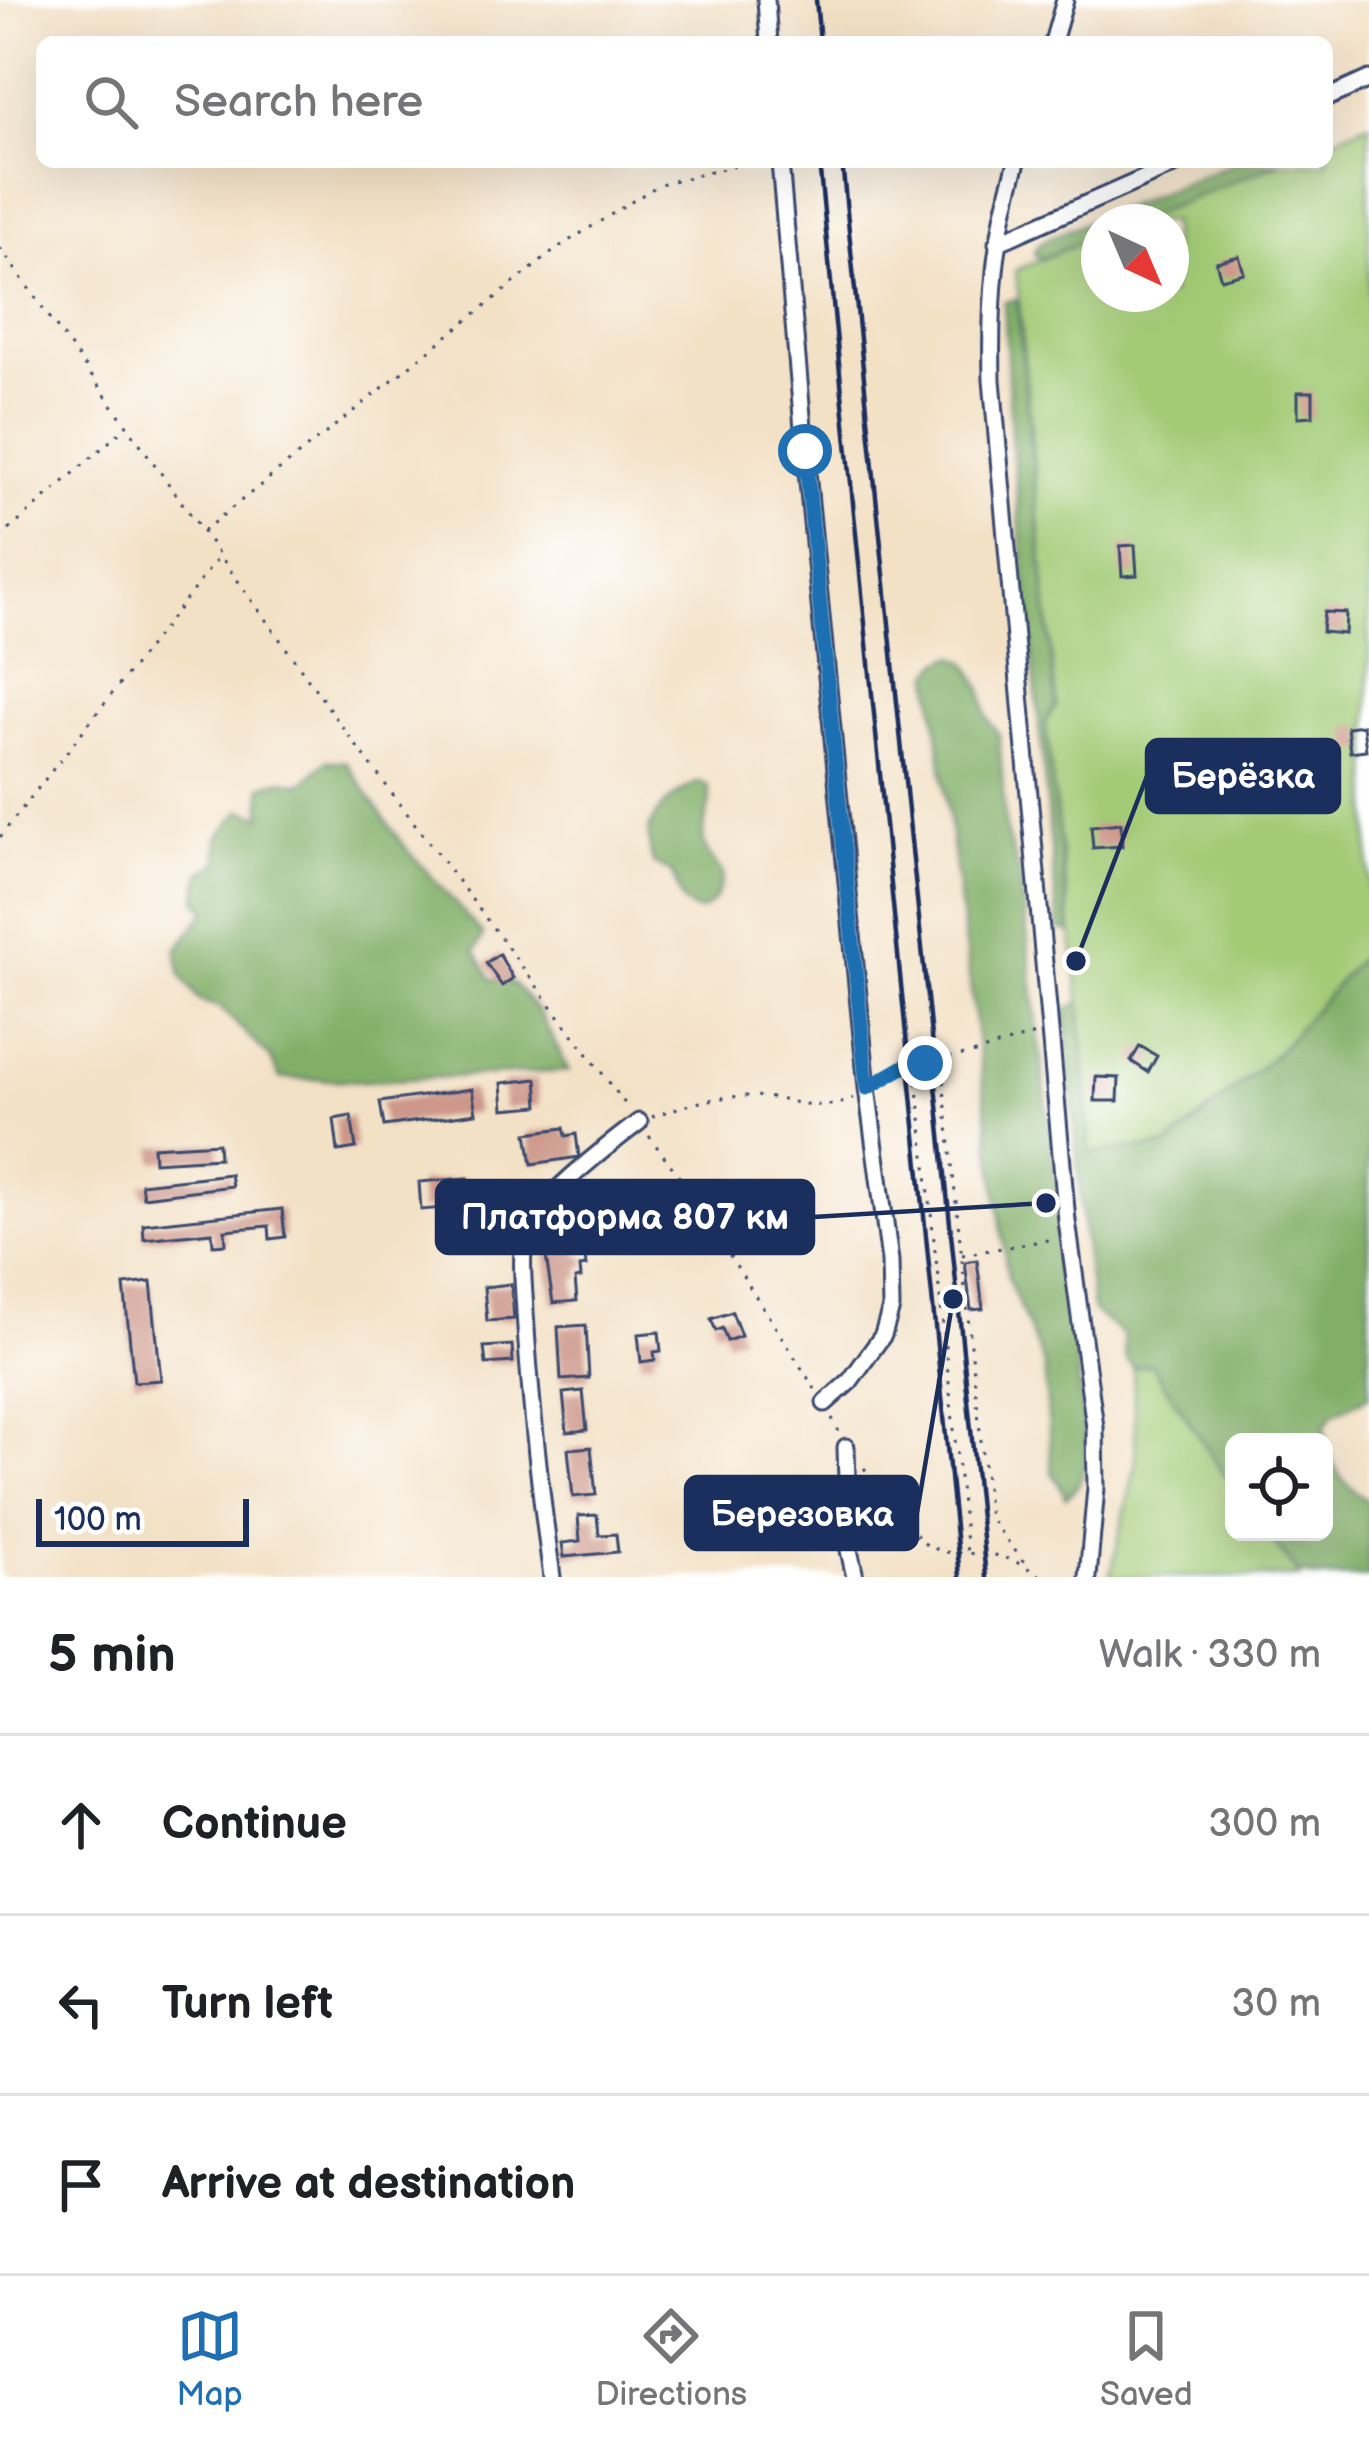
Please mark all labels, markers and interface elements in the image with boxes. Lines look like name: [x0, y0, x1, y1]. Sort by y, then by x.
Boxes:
search box: [36, 36, 1333, 168]
icon: search: [78, 69, 144, 135]
text: Search here: [174, 75, 423, 130]
north arrow: [1081, 204, 1189, 312]
route start: [778, 424, 832, 478]
callout: Берёзка: [1147, 740, 1339, 812]
text: Берёзка: [1171, 756, 1316, 799]
route end: [898, 1036, 952, 1090]
callout: Платформа 807 км: [437, 1181, 813, 1253]
text: Платформа 807 км: [461, 1197, 789, 1240]
map controls: [1225, 1433, 1333, 1541]
button: locate: [1225, 1433, 1333, 1541]
callout: Березовка: [686, 1477, 917, 1549]
scale bar: [36, 1493, 249, 1546]
text: Березовка: [710, 1494, 895, 1537]
text: 100 m: [54, 1500, 142, 1540]
text: 5 min: [48, 1625, 176, 1686]
text: Walk · 330 m: [1099, 1632, 1321, 1679]
icon: ahead: [48, 1792, 114, 1858]
text: Continue: [162, 1797, 347, 1852]
text: 300 m: [1208, 1801, 1321, 1848]
icon: left: [48, 1972, 114, 2038]
text: Turn left: [162, 1977, 333, 2032]
text: 30 m: [1231, 1981, 1321, 2028]
icon: arrive: [48, 2152, 114, 2218]
text: Arrive at destination: [162, 2157, 575, 2212]
tab: Map: [176, 2303, 243, 2415]
tab: Directions: [595, 2303, 747, 2415]
tab: Saved: [1100, 2303, 1193, 2415]

